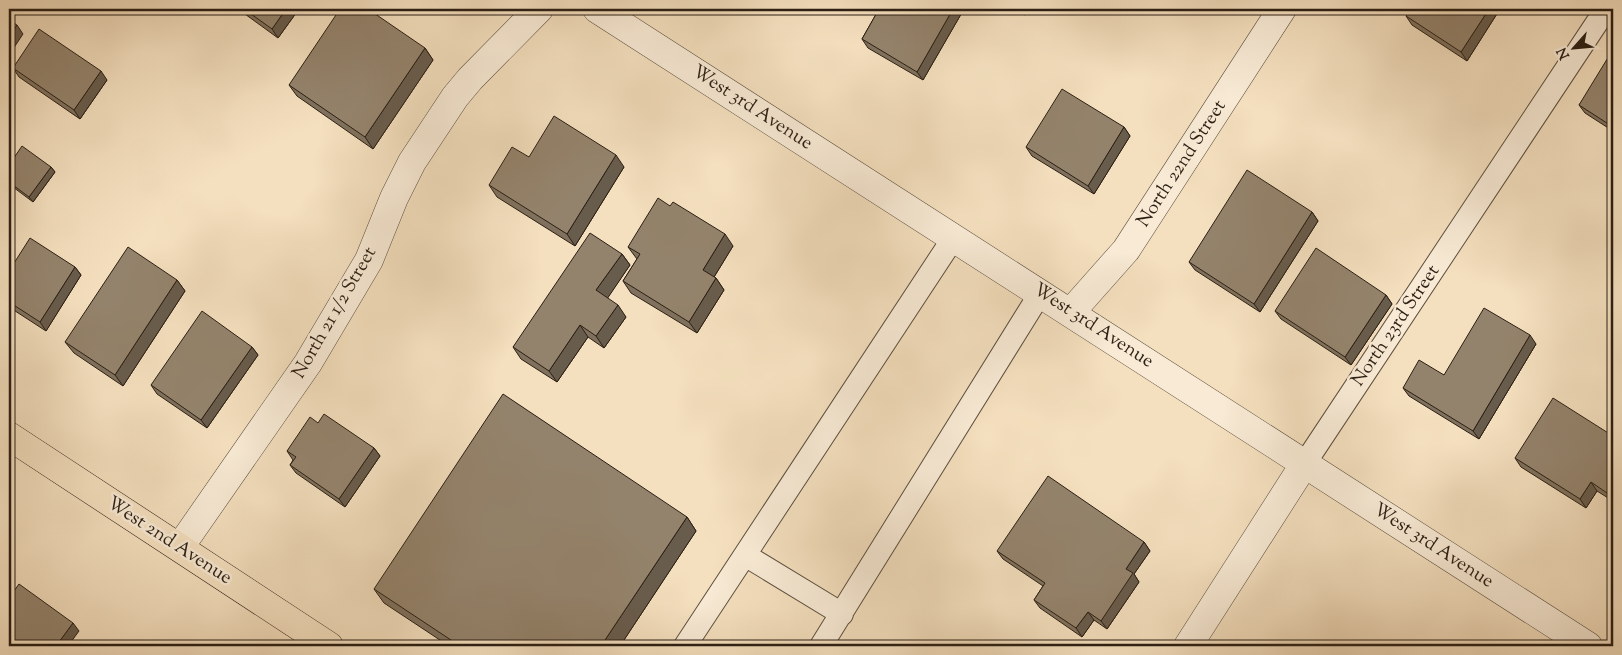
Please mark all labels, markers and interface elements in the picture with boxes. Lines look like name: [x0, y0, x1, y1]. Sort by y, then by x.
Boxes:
north arrow: [1550, 22, 1600, 72]
text: N: [1553, 43, 1576, 63]
street label: West 3rd Avenue: [686, 59, 818, 157]
street label: North 22nd Street: [1131, 95, 1234, 233]
street label: North 21 1/2 Street: [286, 242, 384, 384]
street label: North 23rd Street: [1345, 259, 1447, 392]
street label: West 3rd Avenue: [1027, 277, 1159, 375]
street label: West 2nd Avenue: [101, 490, 237, 592]
street label: West 3rd Avenue: [1367, 497, 1499, 595]

